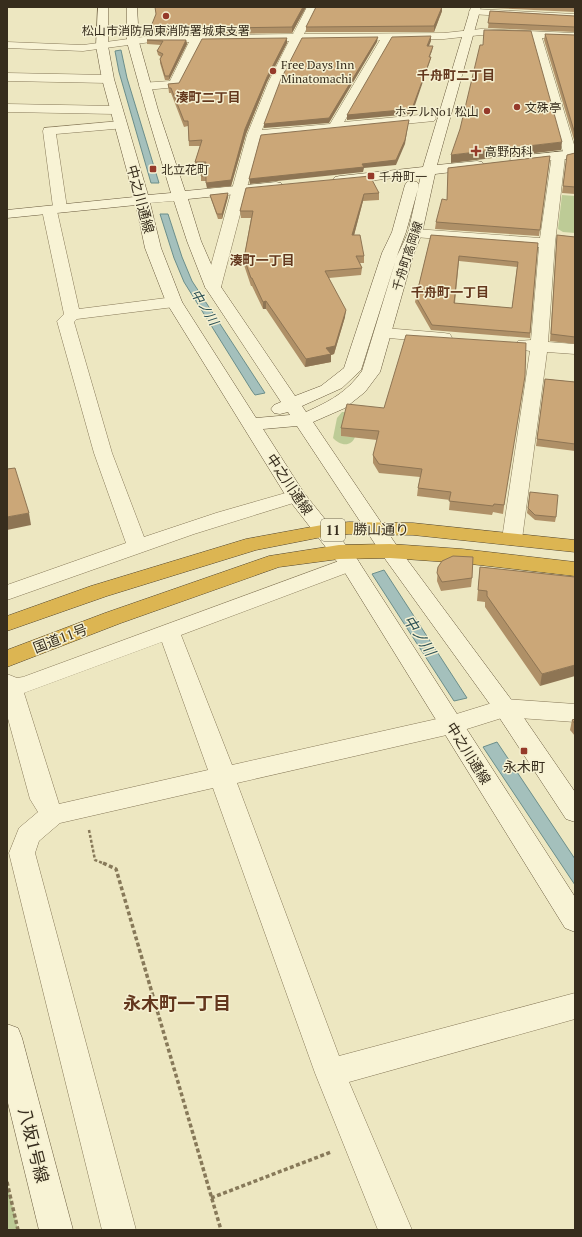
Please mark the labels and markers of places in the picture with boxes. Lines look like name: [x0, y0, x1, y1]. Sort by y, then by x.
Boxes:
marker: 松山市消防局東消防署城東支署: [161, 11, 171, 21]
place label: 松山市消防局東消防署城東支署: [82, 23, 250, 38]
place label: Free Days Inn Minatomachi: [281, 57, 354, 86]
marker: Free Days Inn Minatomachi: [268, 66, 278, 76]
place label: 文殊亭: [525, 100, 561, 115]
marker: 文殊亭: [512, 102, 522, 112]
place label: ホテルNo1 松山: [394, 104, 479, 119]
marker: ホテルNo1 松山: [482, 106, 492, 116]
place label: 高野内科: [485, 144, 533, 159]
marker: 高野内科: [470, 145, 482, 157]
place label: 北立花町: [161, 162, 209, 177]
marker: 北立花町: [148, 164, 158, 174]
place label: 千舟町一: [379, 169, 427, 184]
marker: 千舟町一: [366, 171, 376, 181]
marker: 永木町: [519, 746, 529, 756]
place label: 永木町: [503, 757, 545, 776]

